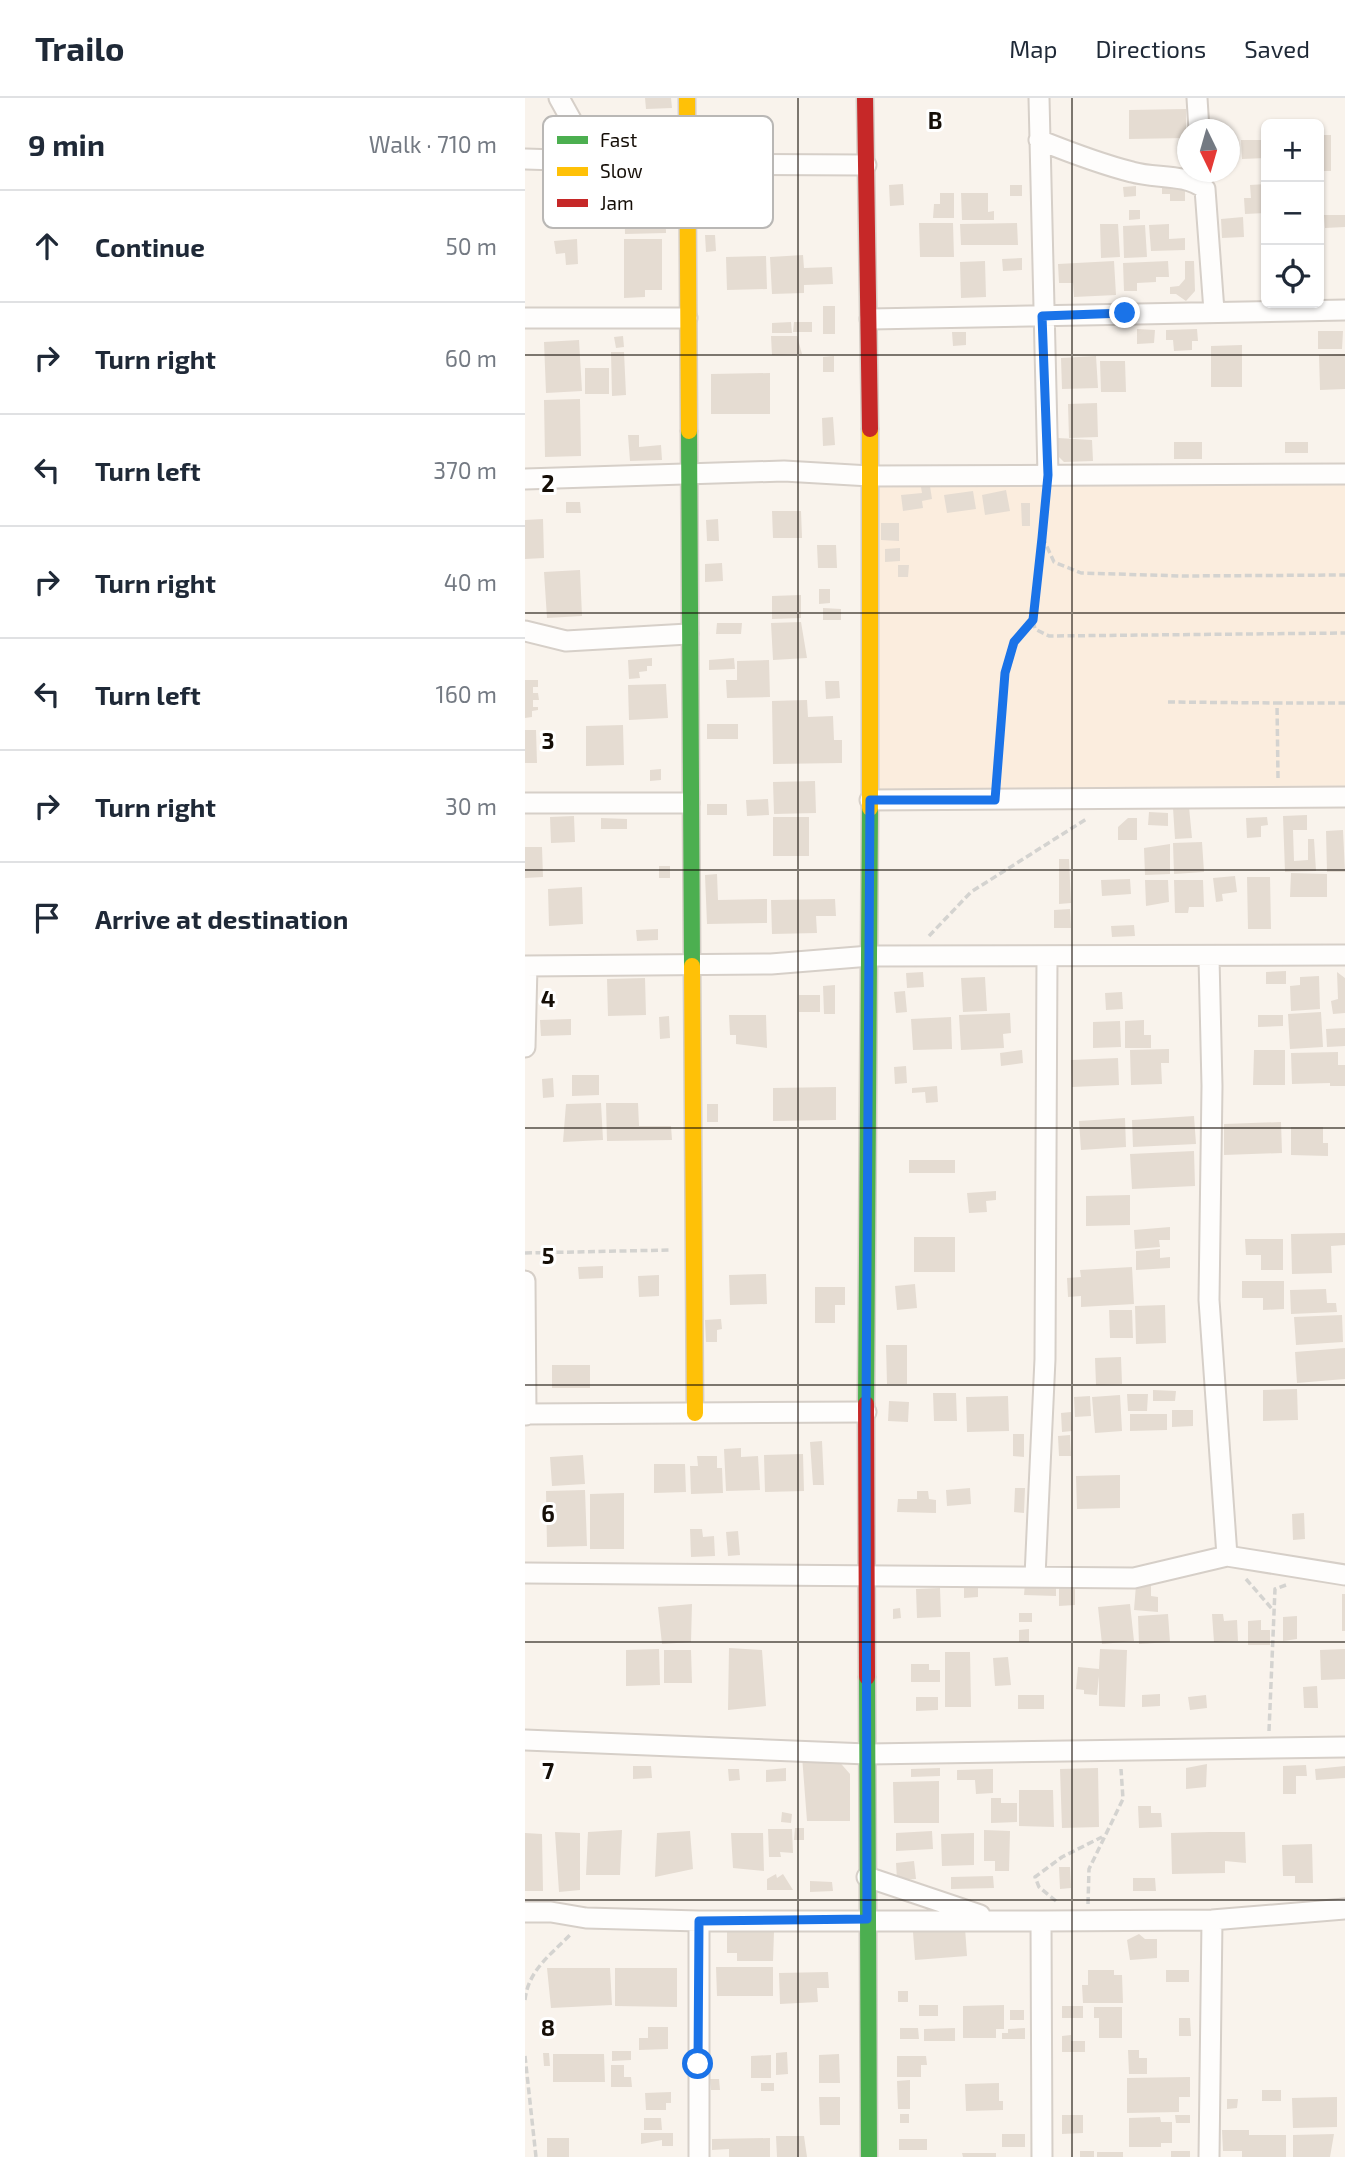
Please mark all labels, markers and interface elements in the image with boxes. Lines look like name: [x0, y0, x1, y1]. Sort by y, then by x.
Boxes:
text: Trailo: [35, 28, 125, 68]
text: Map: [1009, 34, 1057, 63]
text: Directions: [1095, 34, 1206, 63]
text: Saved: [1244, 34, 1310, 63]
text: B: [928, 106, 942, 134]
legend: [543, 116, 773, 228]
north arrow: [1177, 119, 1240, 182]
map controls: [1261, 119, 1324, 308]
button: +: [1261, 119, 1324, 182]
text: 9 min: [28, 126, 105, 162]
text: Fast: [600, 128, 637, 151]
text: Walk · 710 m: [369, 130, 497, 158]
text: Slow: [600, 159, 643, 182]
button: −: [1261, 182, 1324, 245]
text: Jam: [600, 191, 634, 214]
icon: ahead: [28, 227, 66, 265]
text: Continue: [95, 231, 205, 262]
text: 50 m: [446, 232, 497, 260]
button: locate: [1261, 245, 1324, 308]
route end: [1109, 297, 1140, 328]
icon: right: [28, 339, 66, 377]
text: Turn right: [95, 343, 216, 374]
text: 60 m: [445, 344, 497, 372]
icon: left: [28, 451, 66, 489]
text: Turn left: [95, 455, 201, 486]
text: 370 m: [433, 456, 497, 484]
text: 2: [541, 469, 555, 497]
icon: right: [28, 563, 66, 601]
text: Turn right: [95, 567, 216, 598]
text: 40 m: [444, 568, 497, 596]
icon: left: [28, 675, 66, 713]
text: Turn left: [95, 679, 201, 710]
text: 160 m: [436, 680, 497, 708]
text: 3: [541, 726, 555, 754]
icon: right: [28, 787, 66, 825]
text: Turn right: [95, 791, 216, 822]
text: 30 m: [445, 792, 497, 820]
icon: arrive: [28, 899, 66, 937]
text: Arrive at destination: [95, 903, 348, 934]
text: 4: [541, 984, 555, 1012]
text: 5: [542, 1241, 554, 1269]
text: 6: [541, 1499, 555, 1527]
text: 7: [542, 1756, 554, 1784]
text: 8: [541, 2013, 555, 2041]
route start: [682, 2048, 713, 2079]

